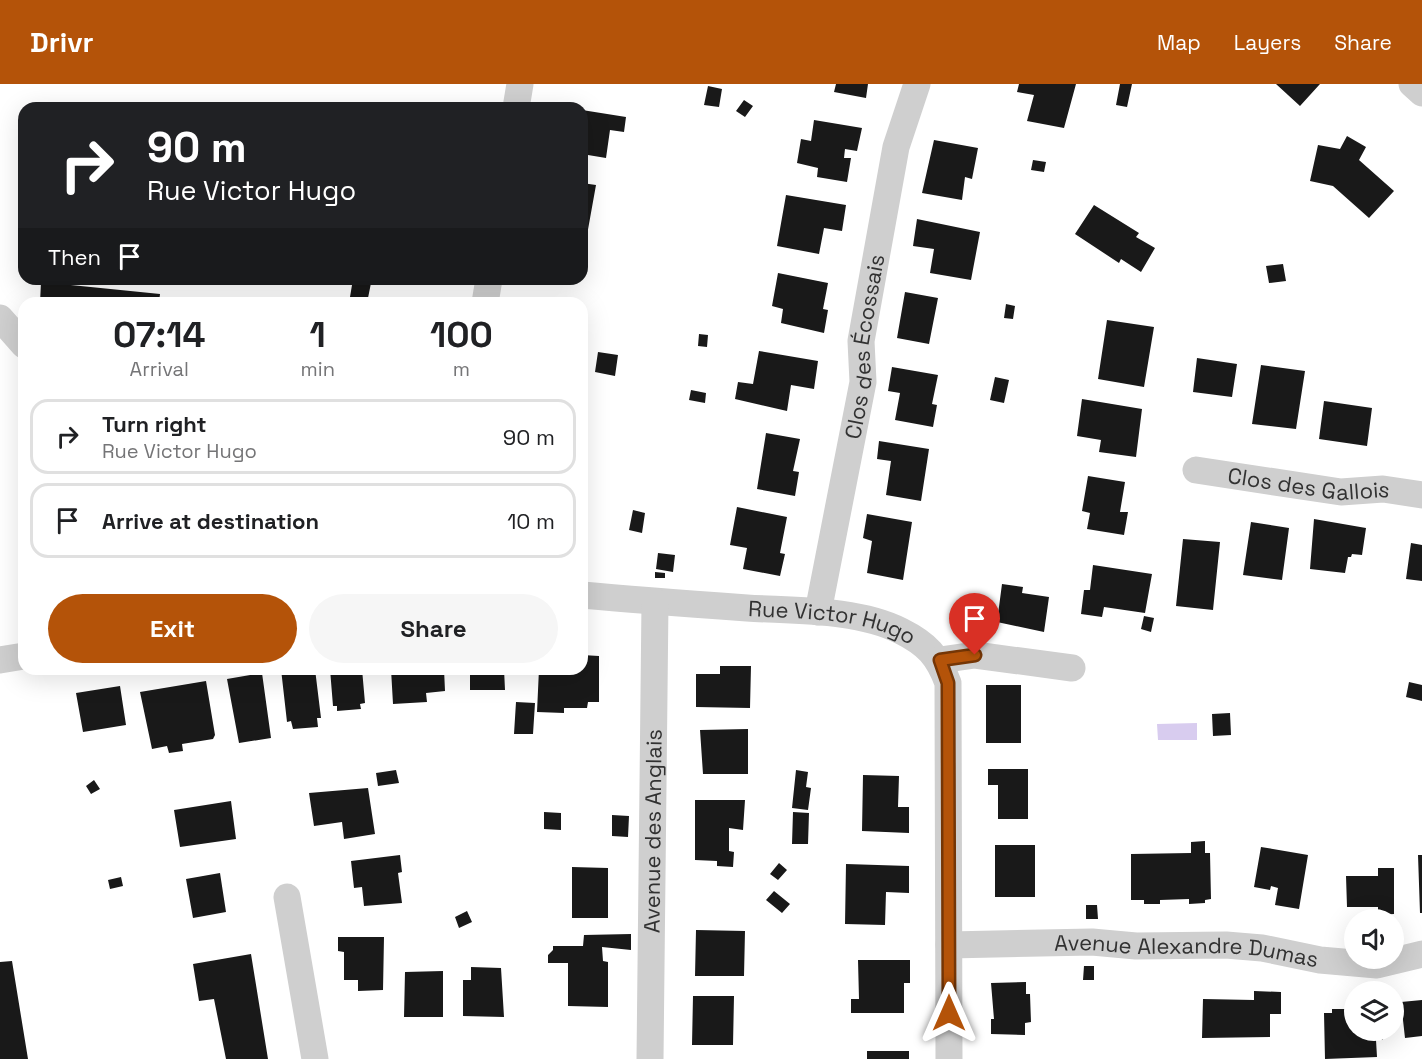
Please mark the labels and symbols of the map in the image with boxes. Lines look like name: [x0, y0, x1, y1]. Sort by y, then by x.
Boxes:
street label: Clos des Écossais: [838, 252, 890, 441]
street label: Clos des Gallois: [1226, 461, 1392, 506]
pin: [949, 593, 1000, 655]
street label: Rue Victor Hugo: [747, 594, 921, 650]
street label: Avenue des Anglais: [637, 729, 668, 933]
street label: Avenue Alexandre Dumas: [1054, 928, 1321, 973]
position arrow: [917, 981, 981, 1045]

